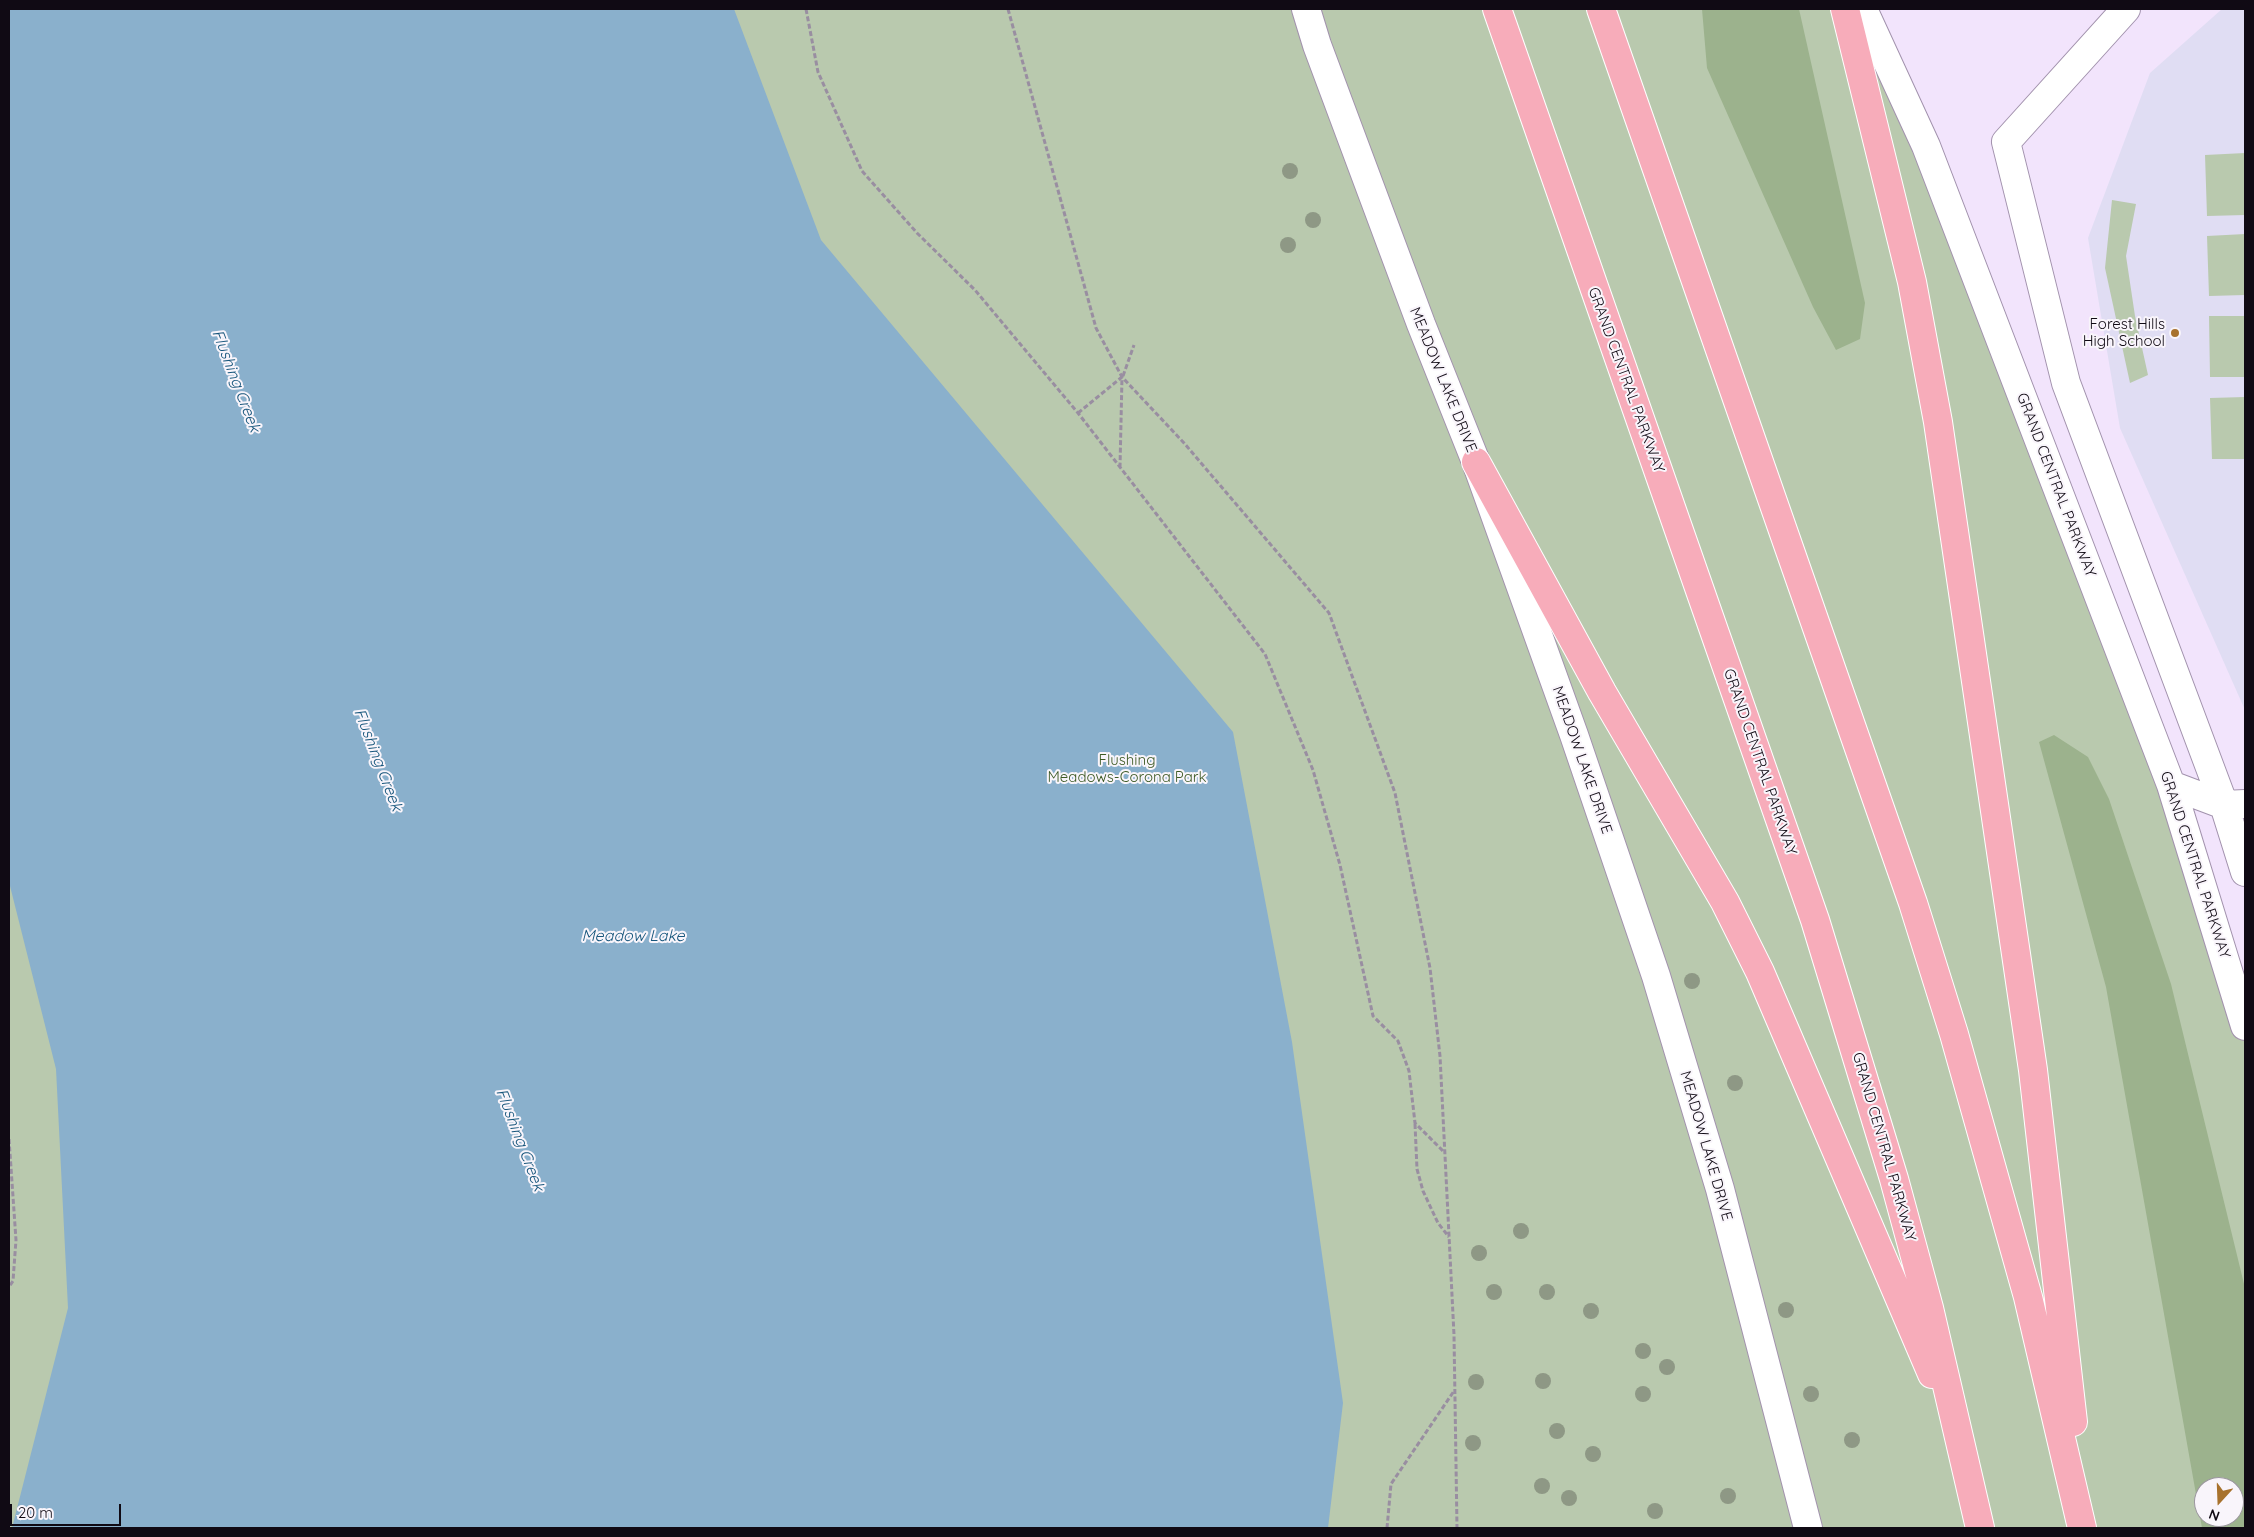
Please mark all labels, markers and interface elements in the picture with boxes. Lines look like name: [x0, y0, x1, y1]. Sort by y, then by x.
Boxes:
street label: GRAND CENTRAL PARKWAY: [1584, 285, 1668, 475]
street label: MEADOW LAKE DRIVE: [1406, 305, 1480, 455]
place label: Forest Hills High School: [2083, 315, 2165, 350]
water label: Flushing Creek: [208, 327, 264, 435]
marker: Forest Hills High School: [2169, 327, 2181, 339]
street label: GRAND CENTRAL PARKWAY: [2013, 390, 2099, 580]
street label: GRAND CENTRAL PARKWAY: [1720, 666, 1800, 858]
street label: MEADOW LAKE DRIVE: [1548, 684, 1616, 836]
water label: Flushing Creek: [350, 706, 406, 814]
park label: Flushing Meadows-Corona Park: [1047, 751, 1207, 786]
street label: GRAND CENTRAL PARKWAY: [2156, 769, 2234, 961]
water label: Meadow Lake: [581, 926, 685, 946]
street label: GRAND CENTRAL PARKWAY: [1848, 1050, 1920, 1244]
street label: MEADOW LAKE DRIVE: [1676, 1069, 1736, 1223]
water label: Flushing Creek: [492, 1086, 548, 1194]
north arrow: [2194, 1477, 2244, 1527]
scale bar: [12, 1494, 124, 1526]
text: 20 m: [18, 1503, 53, 1522]
text: N: [2206, 1505, 2222, 1525]

